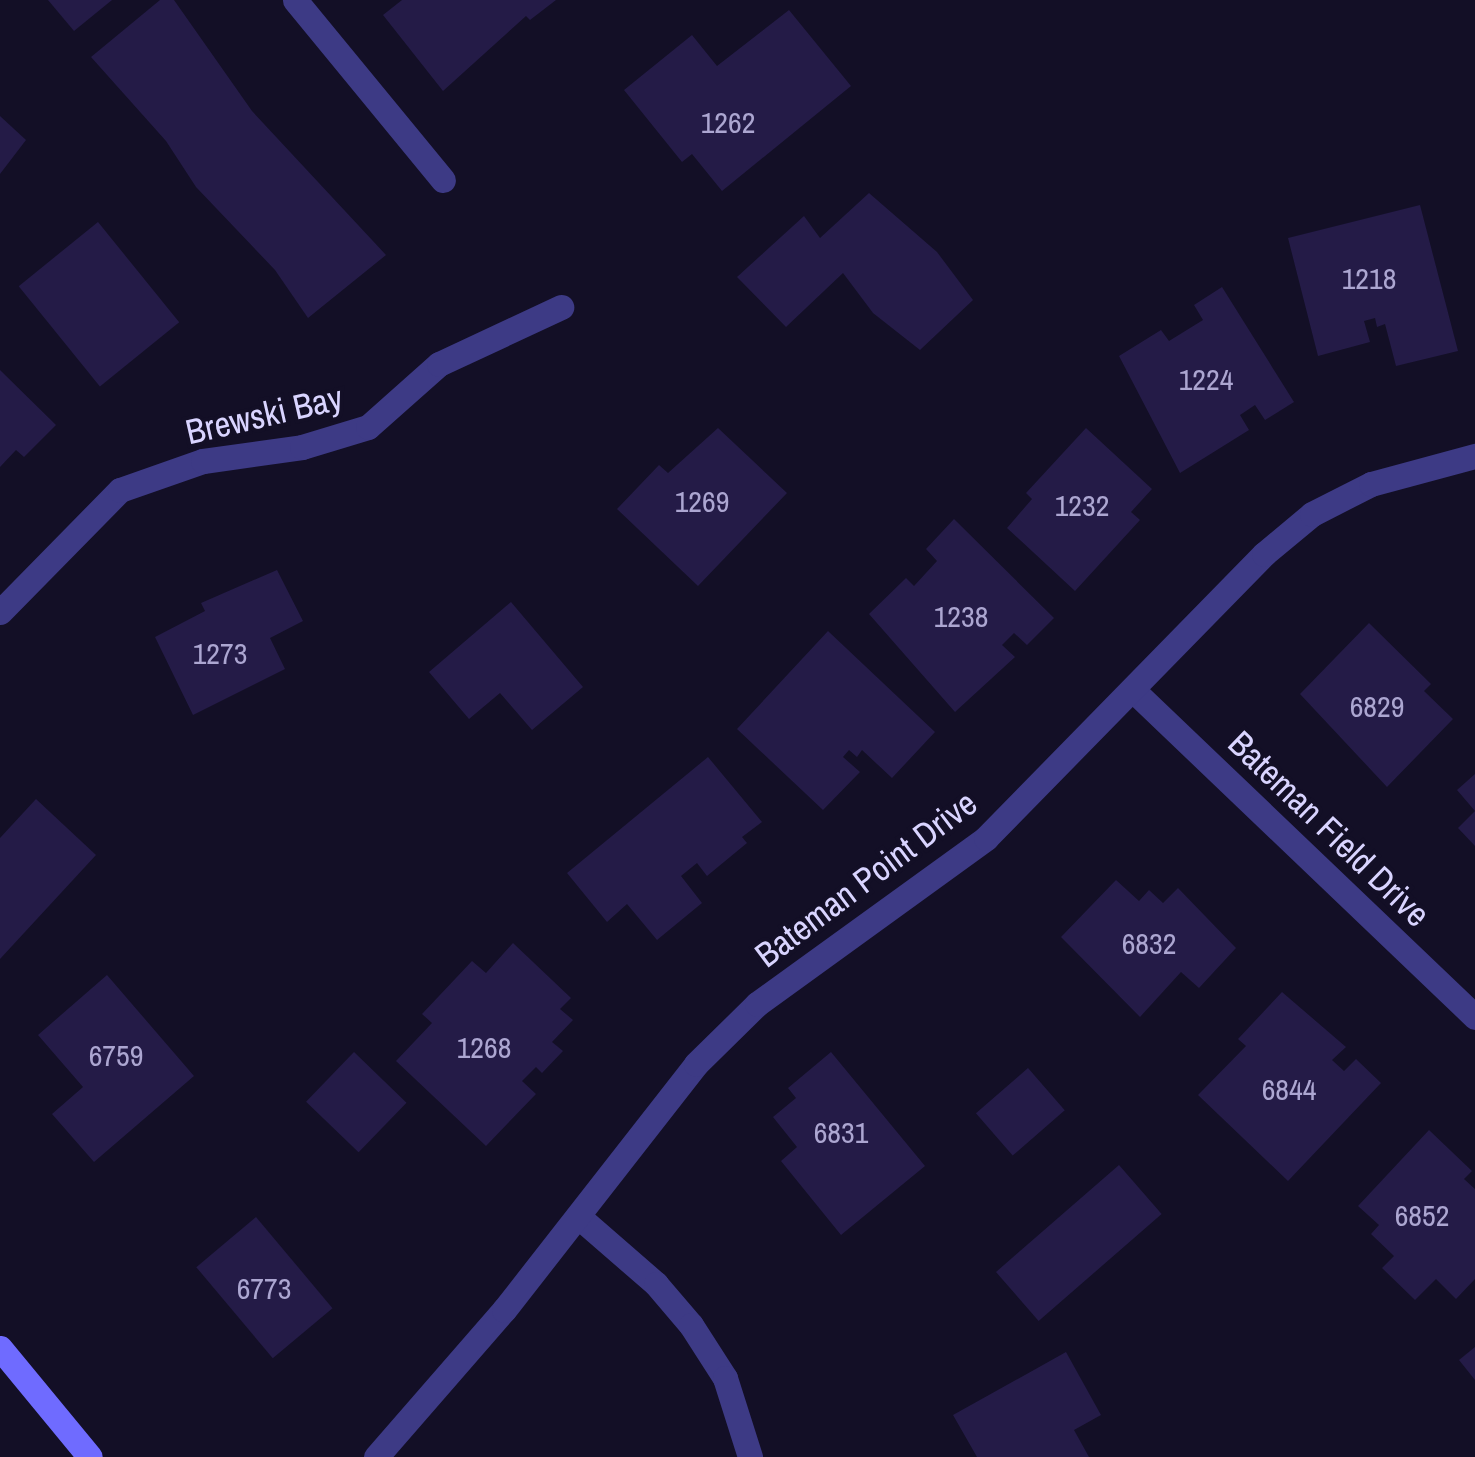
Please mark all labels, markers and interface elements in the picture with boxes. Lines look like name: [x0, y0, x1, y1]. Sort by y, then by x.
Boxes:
house number: 1262: [701, 104, 755, 140]
house number: 1218: [1342, 260, 1396, 296]
house number: 1224: [1179, 361, 1233, 397]
street label: Brewski Bay: [182, 377, 346, 453]
house number: 1269: [675, 483, 729, 519]
house number: 1232: [1055, 487, 1109, 523]
house number: 1238: [934, 598, 988, 634]
house number: 1273: [193, 635, 247, 671]
house number: 6829: [1350, 688, 1404, 724]
street label: Bateman Field Drive: [1220, 722, 1438, 936]
street label: Bateman Point Drive: [747, 782, 985, 976]
house number: 6832: [1122, 925, 1176, 961]
house number: 1268: [457, 1029, 511, 1065]
house number: 6759: [89, 1037, 143, 1073]
house number: 6844: [1262, 1071, 1316, 1107]
house number: 6831: [814, 1114, 868, 1150]
house number: 6852: [1395, 1197, 1449, 1233]
house number: 6773: [237, 1270, 291, 1306]

